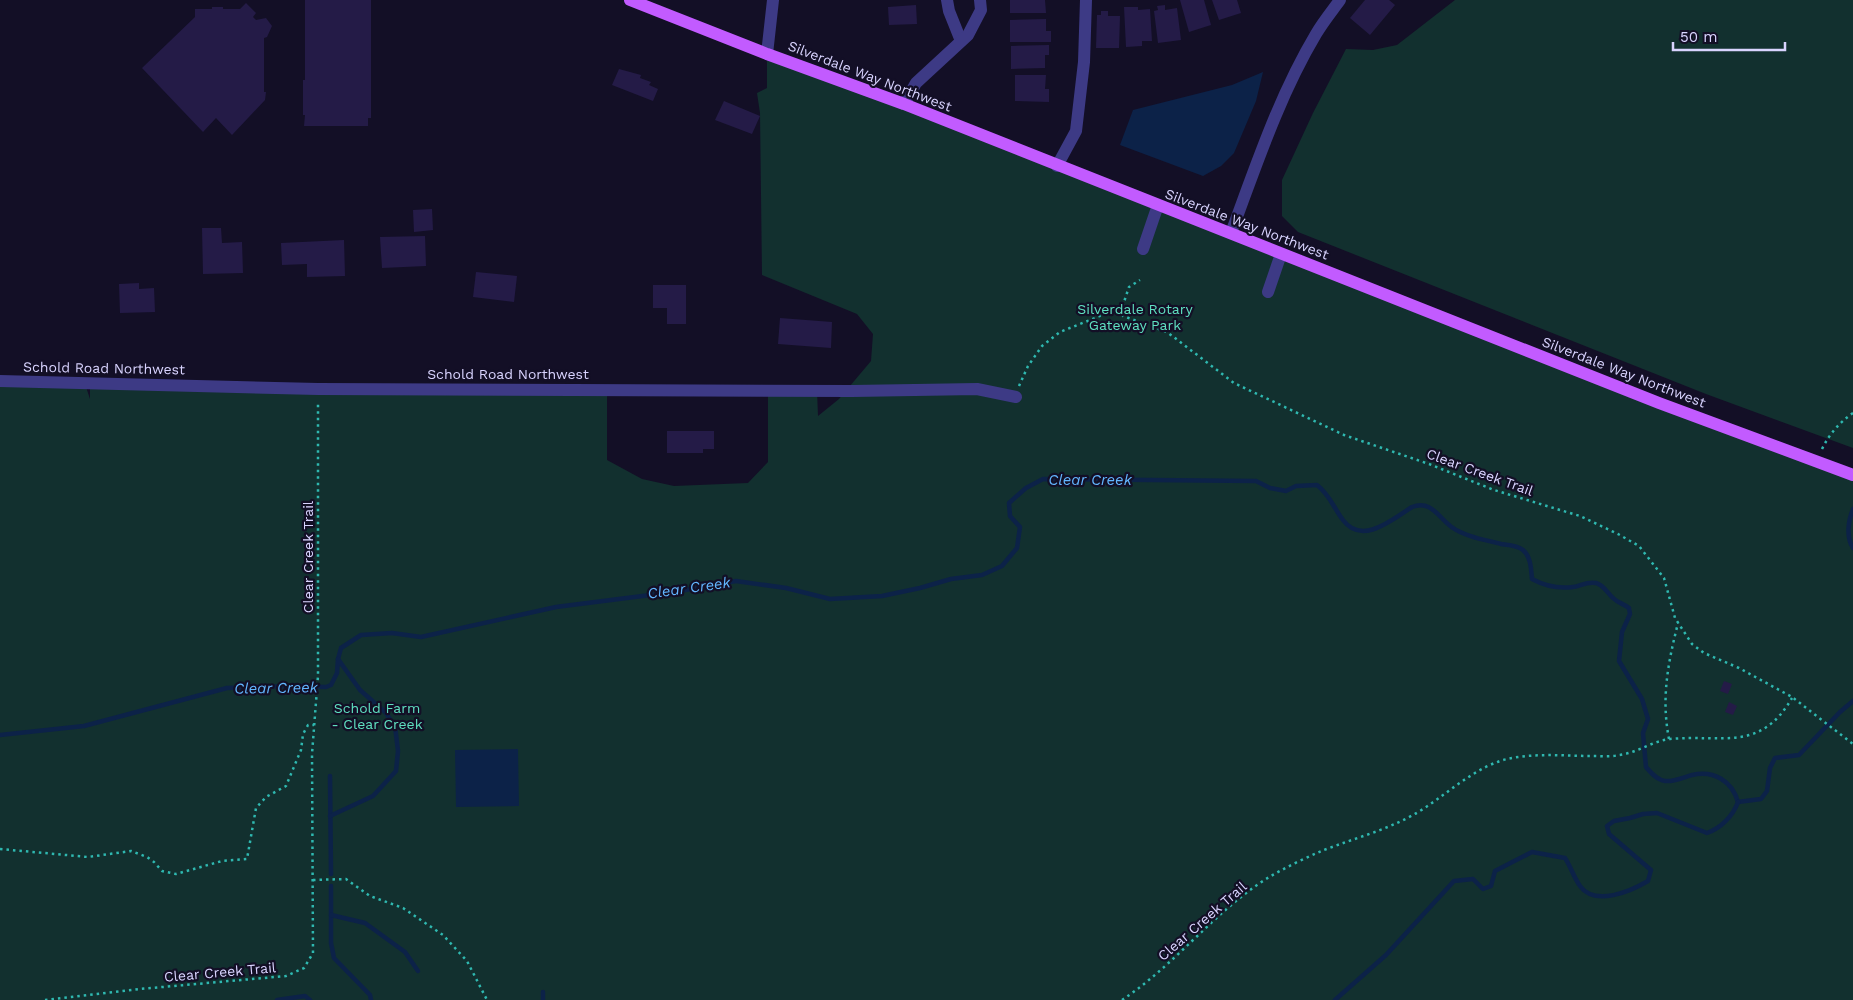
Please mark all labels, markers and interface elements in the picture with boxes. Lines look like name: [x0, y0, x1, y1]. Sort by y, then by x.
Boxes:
scale bar: [1673, 20, 1786, 52]
text: 50 m: [1680, 28, 1717, 46]
street label: Silverdale Way Northwest: [786, 37, 954, 115]
street label: Silverdale Way Northwest: [1163, 185, 1331, 263]
park label: Silverdale Rotary Gateway Park: [1077, 301, 1193, 333]
street label: Silverdale Way Northwest: [1540, 333, 1708, 411]
street label: Schold Road Northwest: [23, 359, 185, 377]
street label: Schold Road Northwest: [427, 366, 589, 382]
street label: Clear Creek Trail: [1425, 445, 1536, 499]
water label: Clear Creek: [1048, 471, 1133, 489]
street label: Clear Creek Trail: [300, 500, 316, 613]
water label: Clear Creek: [646, 573, 733, 603]
water label: Clear Creek: [234, 678, 319, 698]
park label: Schold Farm - Clear Creek: [331, 700, 423, 732]
street label: Clear Creek Trail: [1154, 878, 1250, 964]
street label: Clear Creek Trail: [163, 959, 277, 985]

